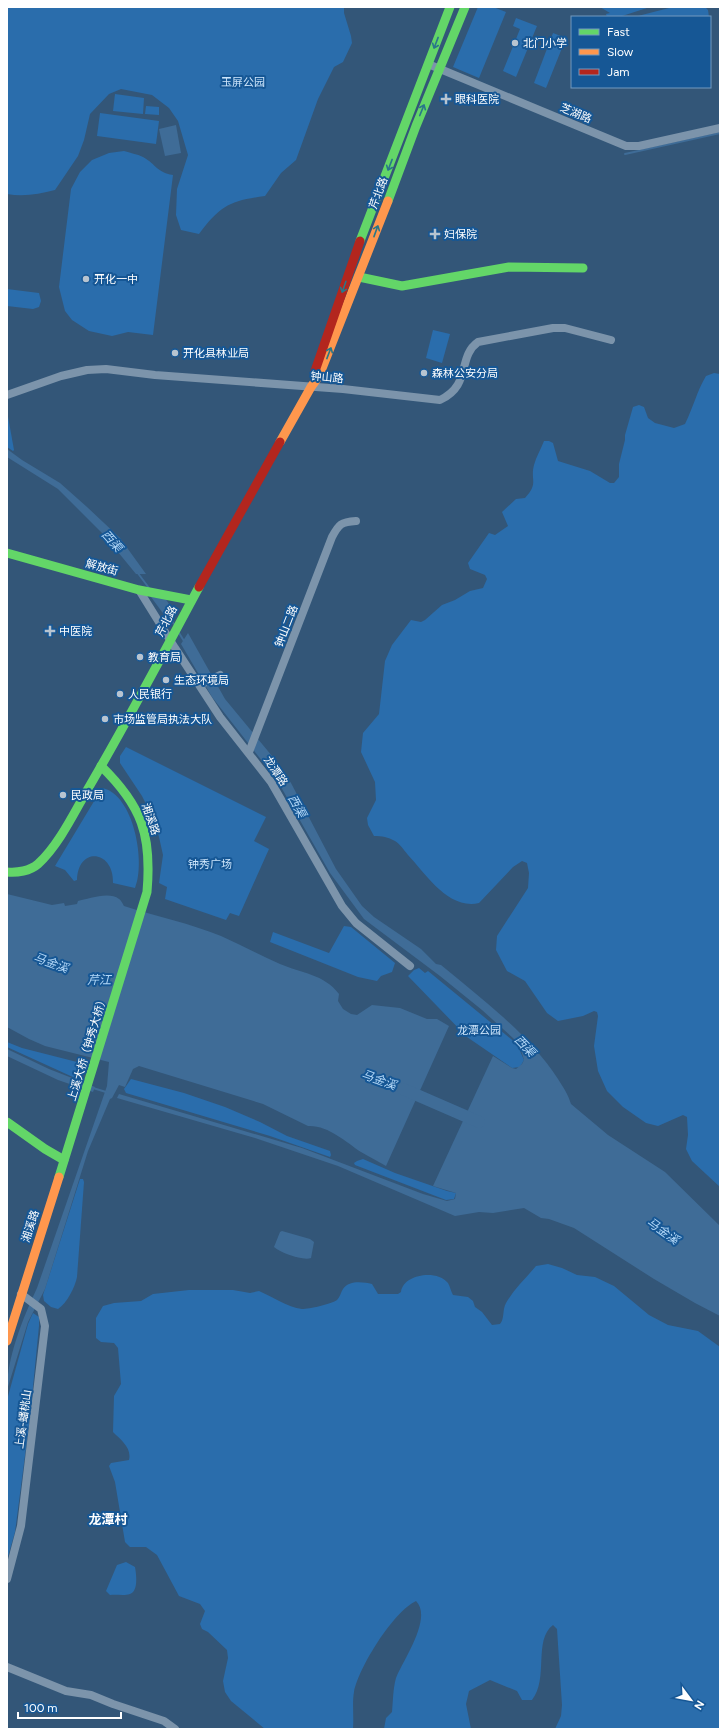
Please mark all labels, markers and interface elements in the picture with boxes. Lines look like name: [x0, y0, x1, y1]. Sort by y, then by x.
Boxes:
legend: [571, 16, 711, 88]
text: Fast: [607, 25, 630, 39]
one-way arrow: [432, 37, 440, 49]
place label: 北门小学: [523, 37, 567, 50]
marker: 北门小学: [510, 38, 520, 48]
text: Slow: [607, 45, 634, 59]
text: Jam: [607, 65, 630, 79]
park label: 玉屏公园: [221, 76, 265, 89]
marker: 眼科医院: [440, 93, 452, 105]
place label: 眼科医院: [455, 93, 499, 106]
street label: 芝湖路: [558, 101, 594, 126]
one-way arrow: [419, 104, 427, 116]
one-way arrow: [385, 158, 393, 170]
street label: 芹北路: [367, 175, 390, 211]
one-way arrow: [373, 226, 381, 238]
marker: 妇保院: [429, 228, 441, 240]
place label: 妇保院: [444, 228, 477, 241]
place label: 开化一中: [94, 273, 138, 286]
marker: 开化一中: [81, 274, 91, 284]
one-way arrow: [340, 280, 348, 292]
place label: 开化县林业局: [183, 347, 249, 360]
one-way arrow: [326, 347, 334, 359]
marker: 开化县林业局: [170, 348, 180, 358]
place label: 森林公安分局: [432, 367, 498, 380]
marker: 森林公安分局: [419, 368, 429, 378]
street label: 钟山路: [310, 370, 344, 385]
water label: 西渠: [99, 527, 127, 556]
street label: 解放街: [84, 557, 119, 578]
street label: 钟山二路: [273, 603, 300, 649]
street label: 芹北路: [153, 604, 180, 639]
marker: 中医院: [44, 625, 56, 637]
place label: 中医院: [59, 625, 92, 638]
place label: 教育局: [148, 651, 181, 664]
marker: 教育局: [135, 652, 145, 662]
place label: 生态环境局: [174, 674, 229, 687]
marker: 生态环境局: [161, 675, 171, 685]
place label: 人民银行: [128, 688, 172, 701]
marker: 人民银行: [115, 689, 125, 699]
place label: 市场监管局执法大队: [113, 713, 212, 726]
marker: 市场监管局执法大队: [100, 714, 110, 724]
street label: 龙潭路: [261, 754, 290, 789]
place label: 民政局: [71, 789, 104, 802]
marker: 民政局: [58, 790, 68, 800]
water label: 西渠: [285, 792, 310, 822]
street label: 湘溪路: [139, 801, 162, 837]
park label: 钟秀广场: [188, 858, 232, 871]
water label: 马金溪: [32, 950, 72, 976]
water label: 芹江: [87, 973, 113, 987]
street label: 上溪大桥（钟秀大桥）: [65, 994, 110, 1103]
park label: 龙潭公园: [457, 1024, 501, 1037]
water label: 西渠: [512, 1032, 540, 1061]
water label: 马金溪: [360, 1067, 400, 1093]
street label: 湘溪路: [19, 1208, 42, 1244]
water label: 马金溪: [644, 1215, 683, 1248]
street label: 上溪-蟠桃山: [13, 1389, 34, 1449]
district label: 龙潭村: [88, 1512, 128, 1527]
north arrow: [671, 1680, 711, 1720]
scale bar: [18, 1694, 121, 1720]
text: N: [691, 1698, 707, 1712]
text: 100 m: [24, 1701, 58, 1715]

